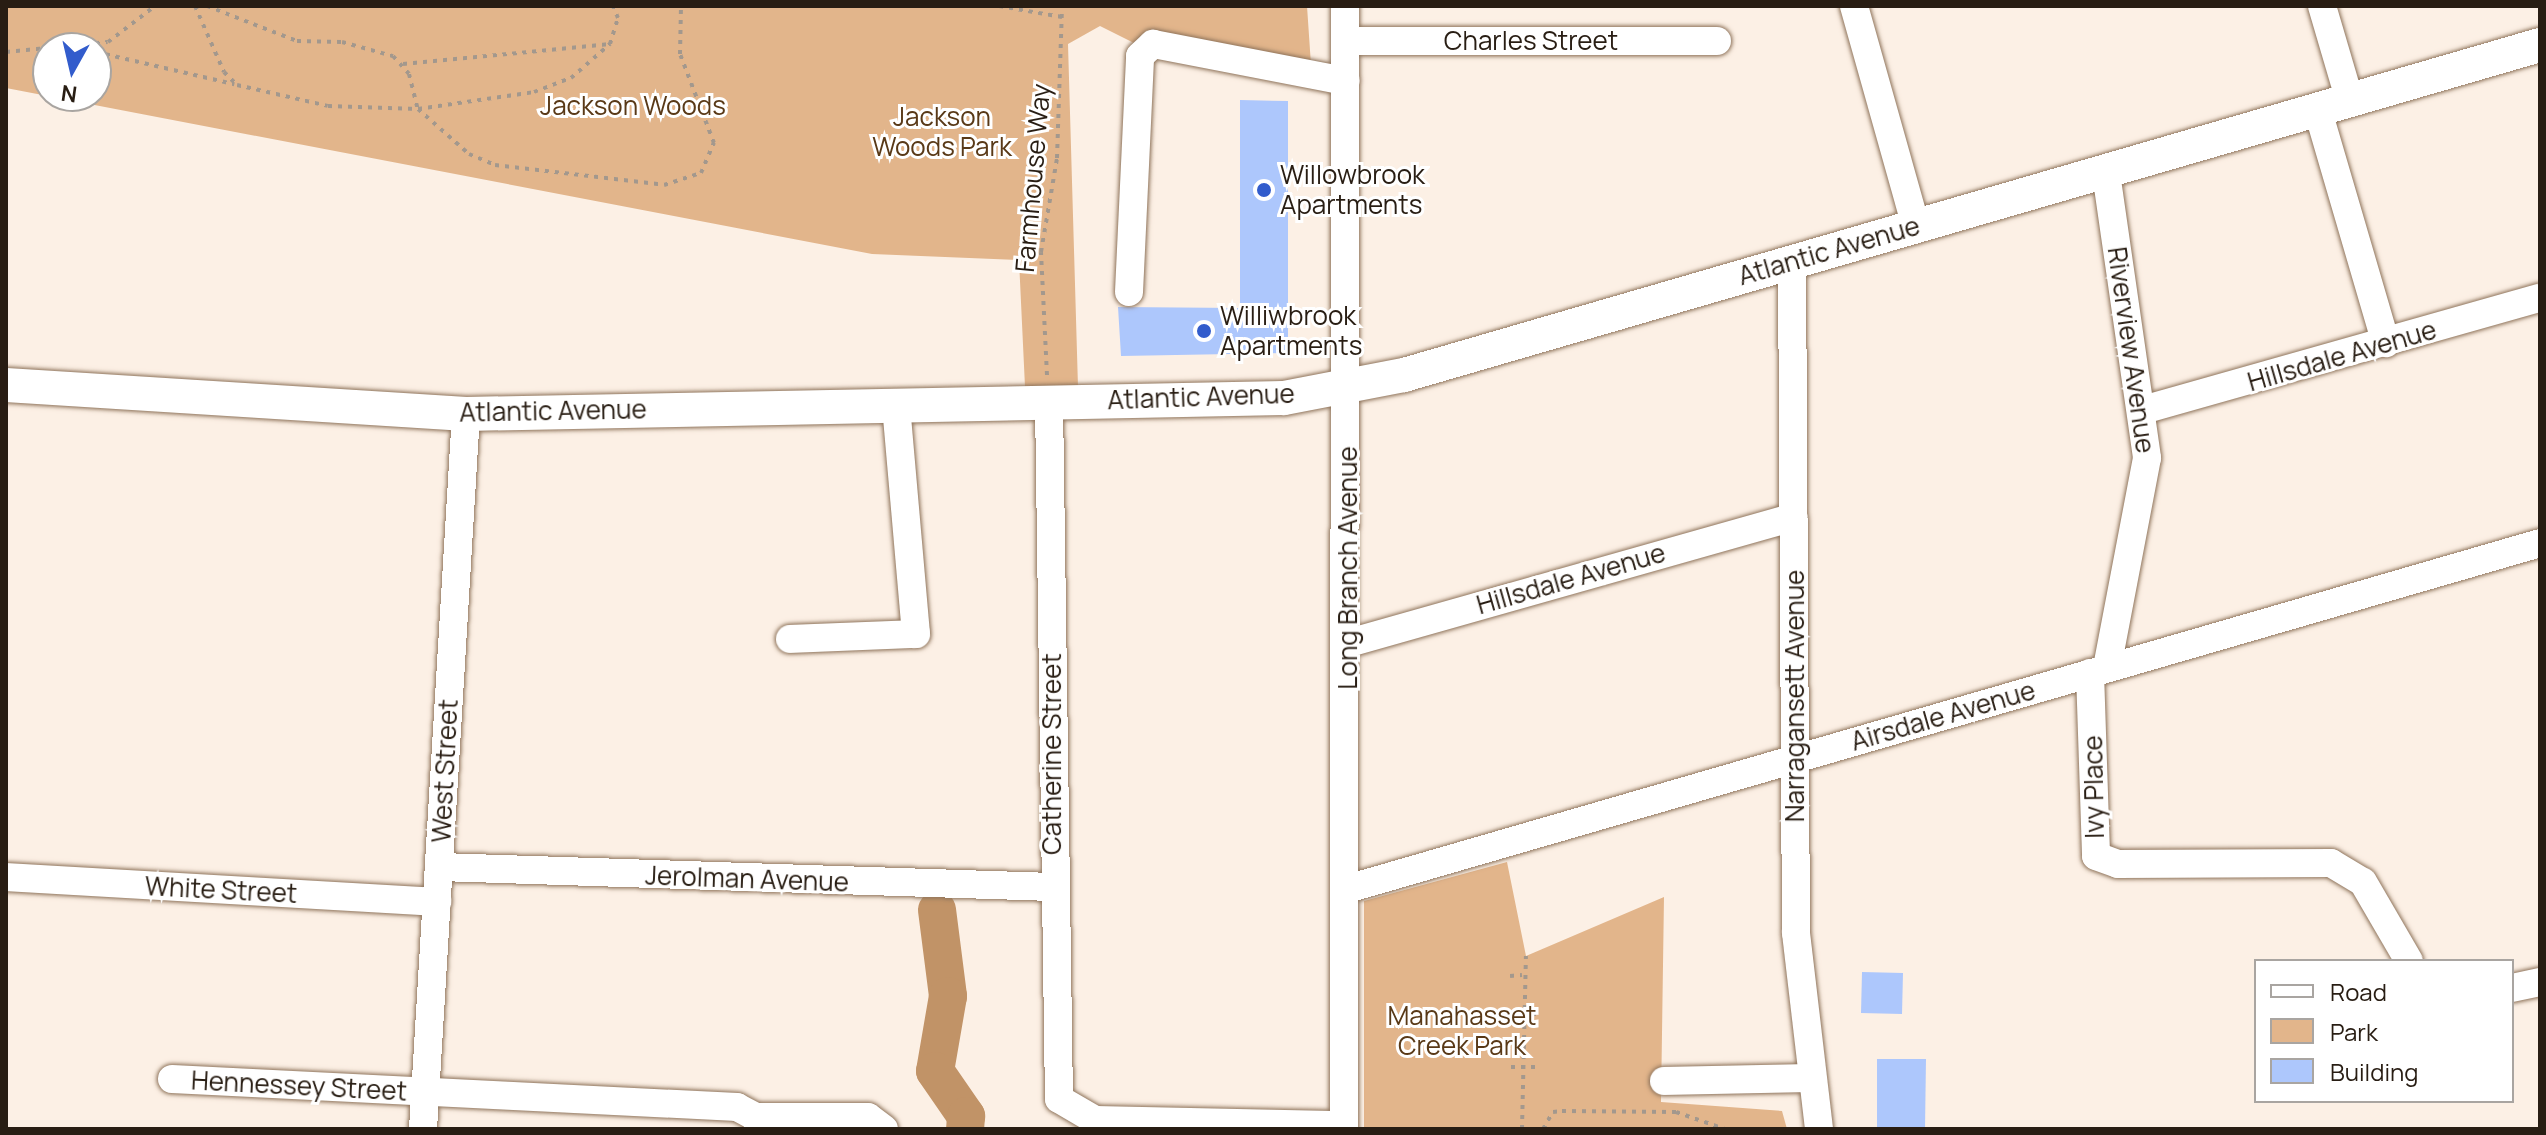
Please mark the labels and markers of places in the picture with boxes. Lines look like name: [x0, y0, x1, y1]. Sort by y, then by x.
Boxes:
place label: Willowbrook Apartments: [1280, 159, 1425, 220]
marker: Willowbrook Apartments: [1255, 181, 1273, 199]
place label: Williwbrook Apartments: [1220, 300, 1362, 362]
marker: Williwbrook Apartments: [1195, 322, 1213, 340]

